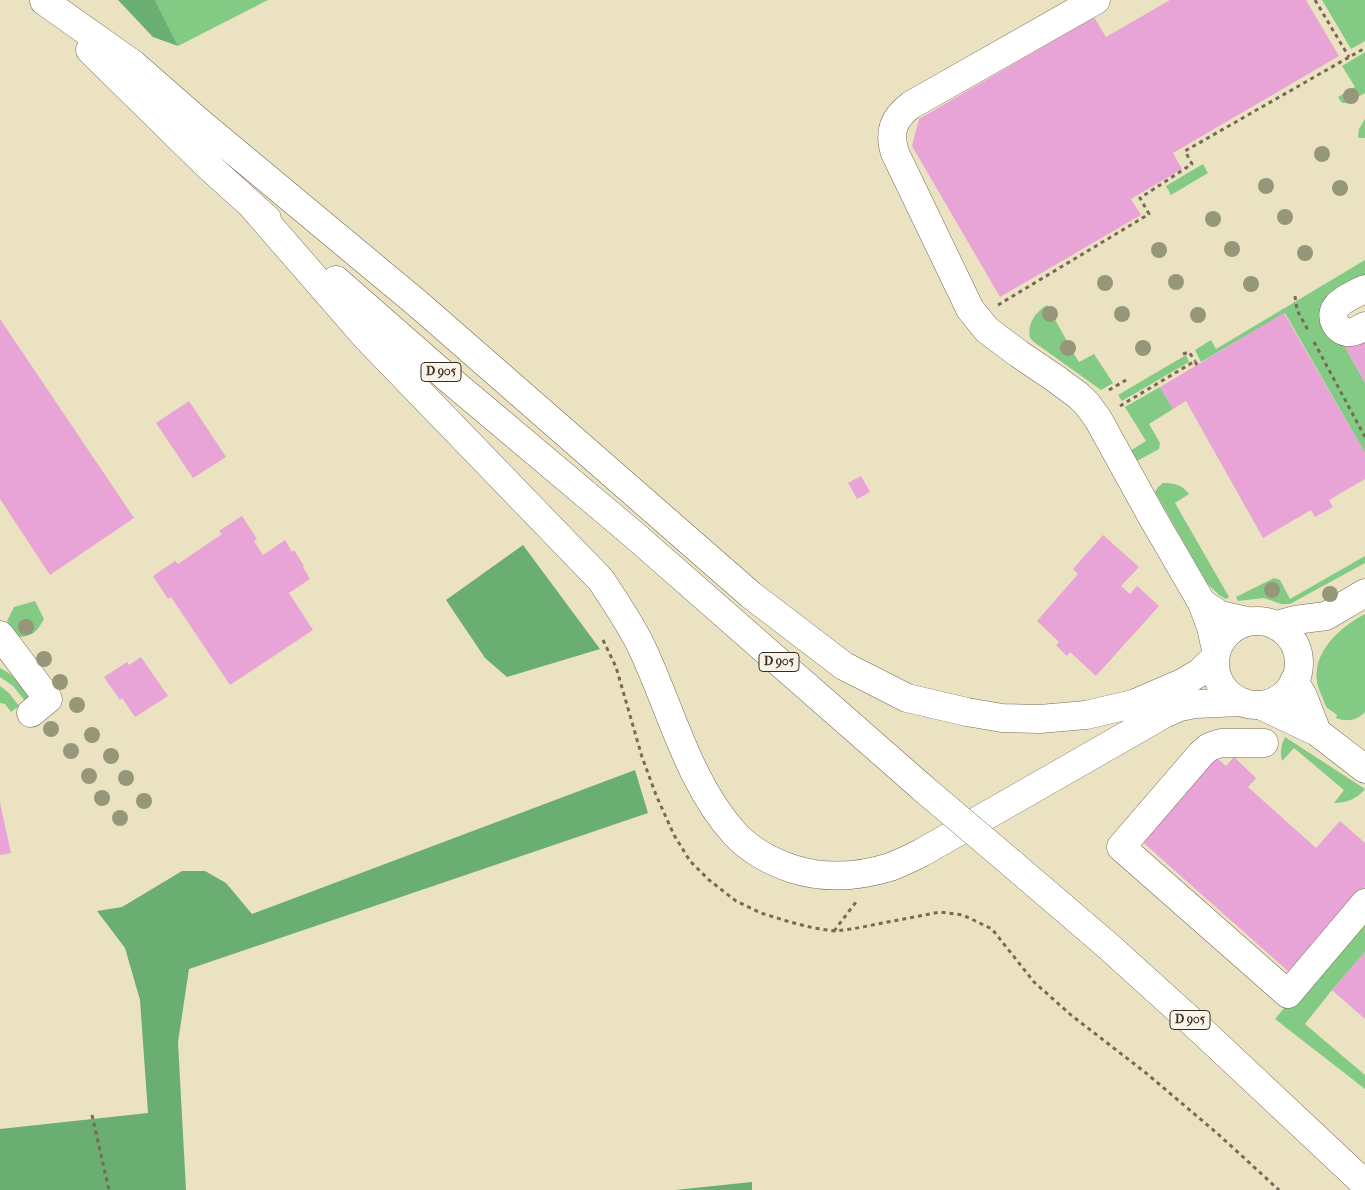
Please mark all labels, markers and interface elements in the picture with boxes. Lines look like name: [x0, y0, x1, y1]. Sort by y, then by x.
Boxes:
road number: D 905: [421, 362, 461, 382]
road number: D 905: [759, 652, 799, 672]
road number: D 905: [1170, 1010, 1210, 1030]

